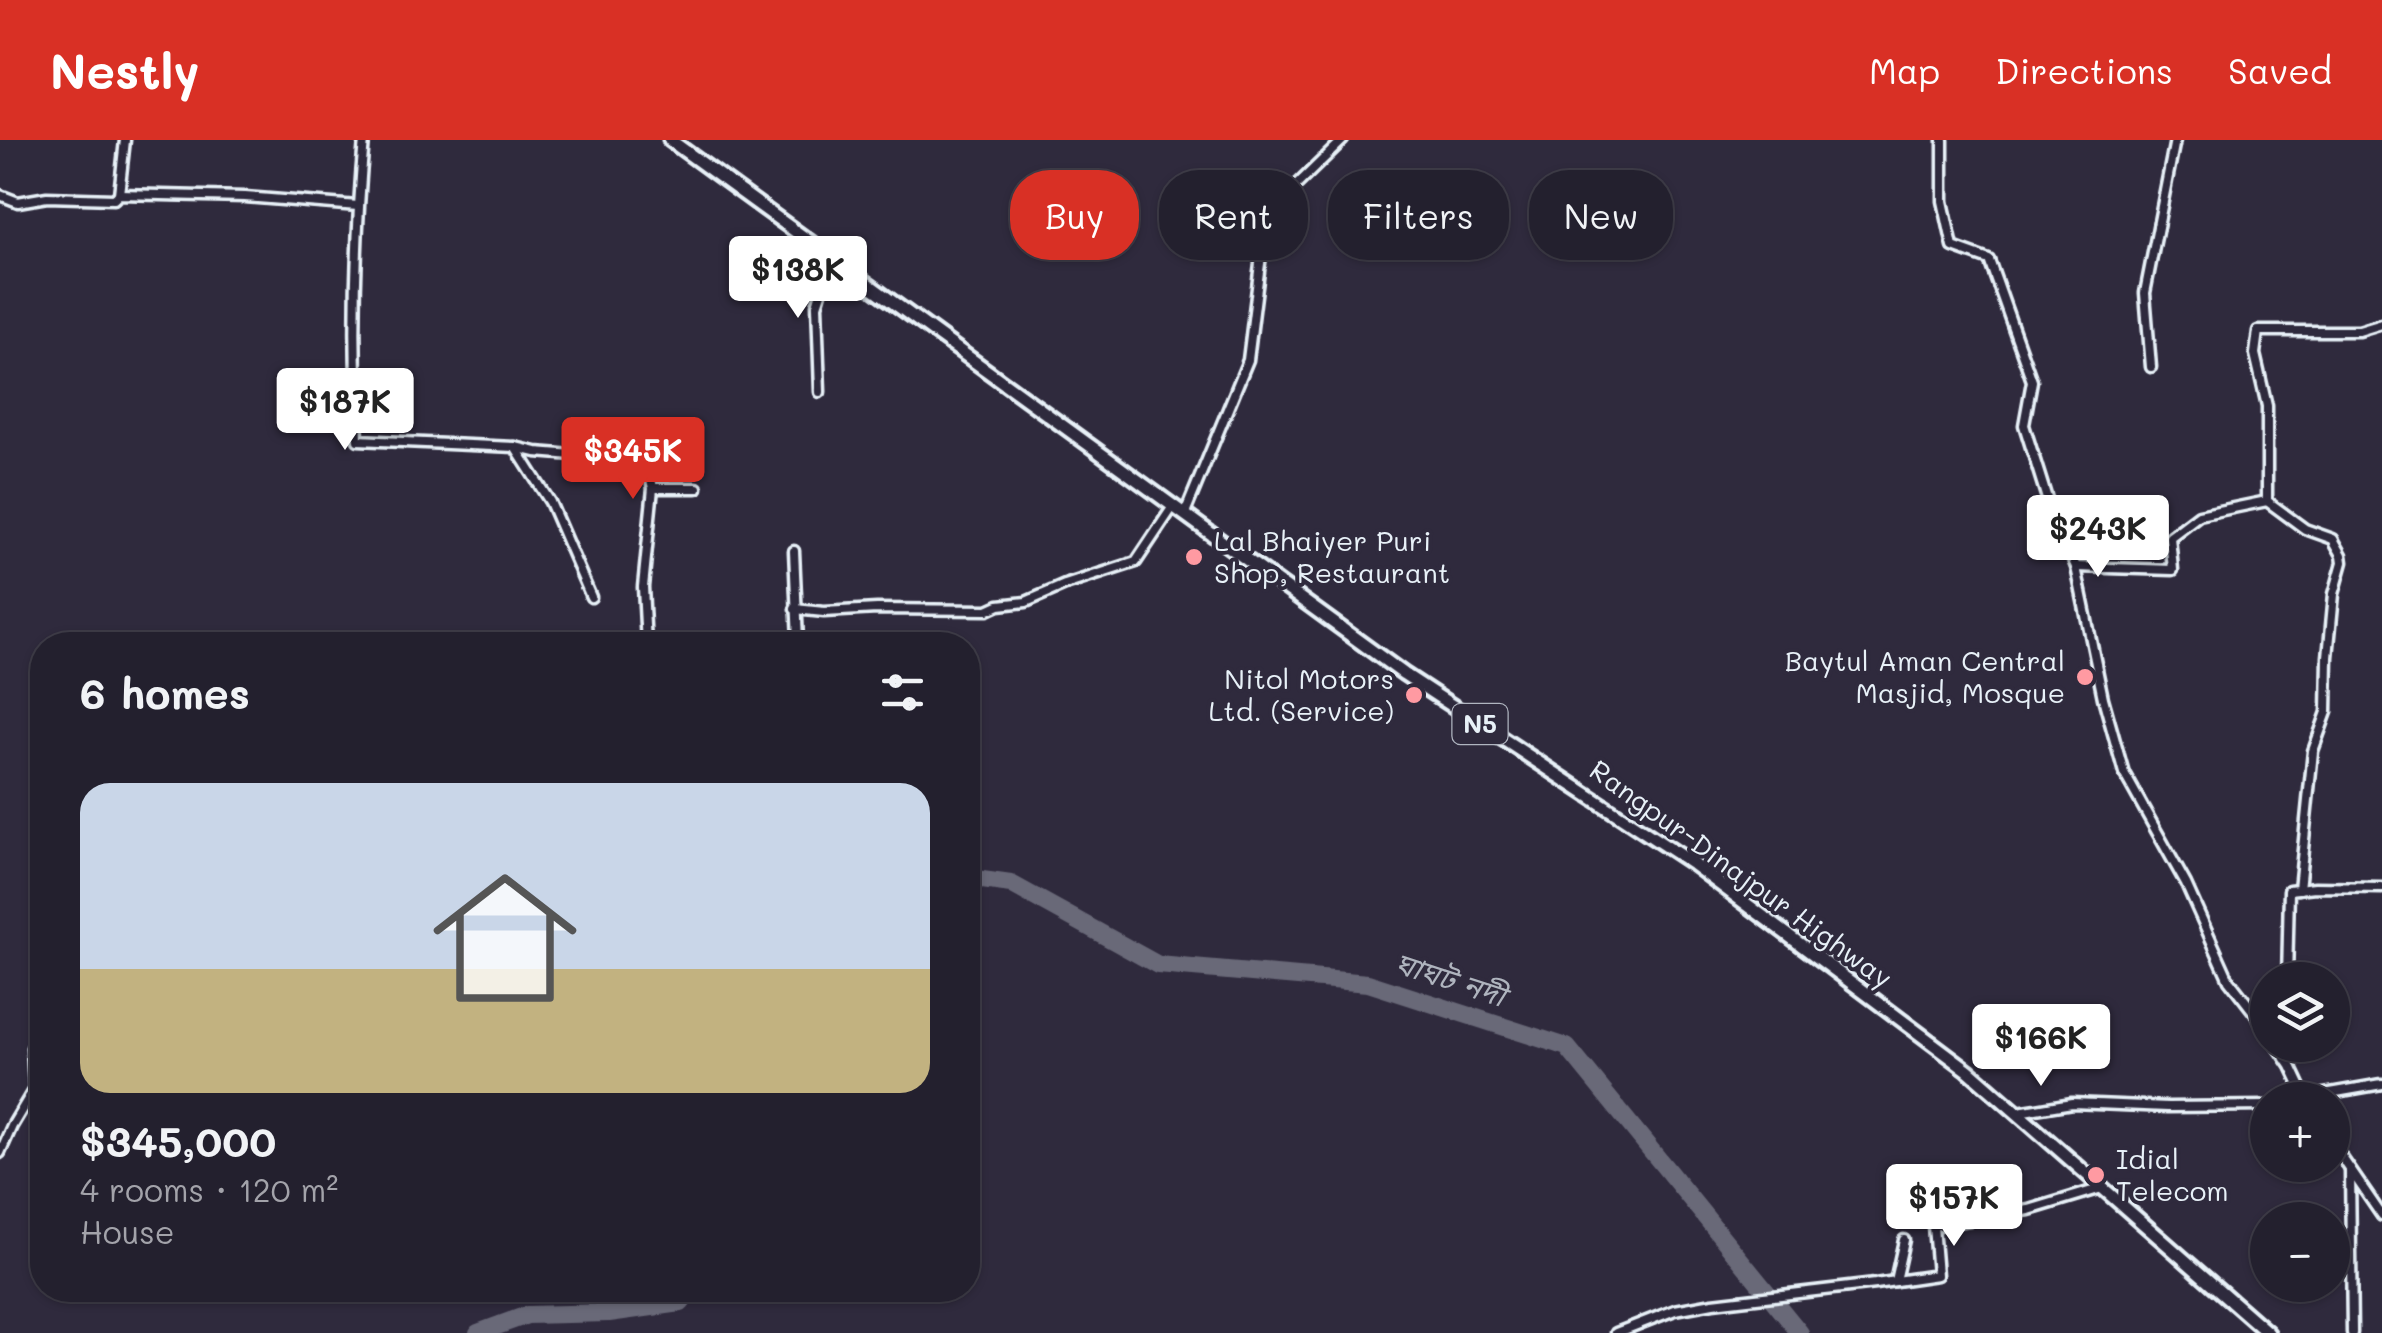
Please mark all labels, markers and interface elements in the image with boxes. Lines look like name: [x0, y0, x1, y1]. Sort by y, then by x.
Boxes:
text: Nestly: [50, 39, 200, 101]
text: Map: [1869, 47, 1940, 93]
text: Directions: [1995, 47, 2173, 93]
text: Saved: [2228, 47, 2332, 93]
chip: Buy: [1010, 170, 1139, 260]
chip: Rent: [1159, 170, 1308, 260]
chip: Filters: [1328, 170, 1509, 260]
chip: New: [1529, 170, 1673, 260]
pin: $138K: [728, 236, 868, 321]
text: $138K: [751, 247, 845, 289]
pin: $187K: [275, 368, 415, 453]
text: $187K: [299, 379, 391, 421]
pin: $345K: [563, 417, 703, 502]
text: $345K: [583, 428, 683, 470]
pin: $243K: [2028, 495, 2168, 580]
text: $243K: [2049, 506, 2147, 548]
place label: Lal Bhaiyer Puri Shop, Restaurant: [1214, 522, 1450, 590]
marker: Lal Bhaiyer Puri Shop, Restaurant: [1183, 546, 1205, 568]
place label: Baytul Aman Central Masjid, Mosque: [1785, 642, 2065, 710]
place label: Nitol Motors Ltd. (Service): [1209, 660, 1394, 728]
text: 6 homes: [80, 665, 250, 720]
icon: filters: [875, 665, 930, 720]
marker: Baytul Aman Central Masjid, Mosque: [2074, 666, 2096, 688]
marker: Nitol Motors Ltd. (Service): [1403, 684, 1425, 706]
road number: N5: [1452, 704, 1508, 744]
street label: Rangpur-Dinajpur Highway: [1583, 751, 1900, 995]
icon: home: [415, 848, 595, 1028]
water label: ঘাঘট নদী: [1390, 941, 1516, 1016]
map controls: [2250, 962, 2350, 1302]
button: layers: [2250, 962, 2350, 1062]
pin: $166K: [1971, 1004, 2111, 1089]
text: $166K: [1994, 1015, 2088, 1057]
button: +: [2250, 1082, 2350, 1182]
text: $345,000: [80, 1113, 276, 1168]
place label: Idial Telecom: [2116, 1140, 2229, 1208]
pin: $157K: [1884, 1164, 2024, 1249]
marker: Idial Telecom: [2085, 1164, 2107, 1186]
text: 4 rooms · 120 m²: [80, 1168, 338, 1210]
text: $157K: [1908, 1175, 2000, 1217]
button: −: [2250, 1202, 2350, 1302]
text: House: [80, 1210, 175, 1252]

